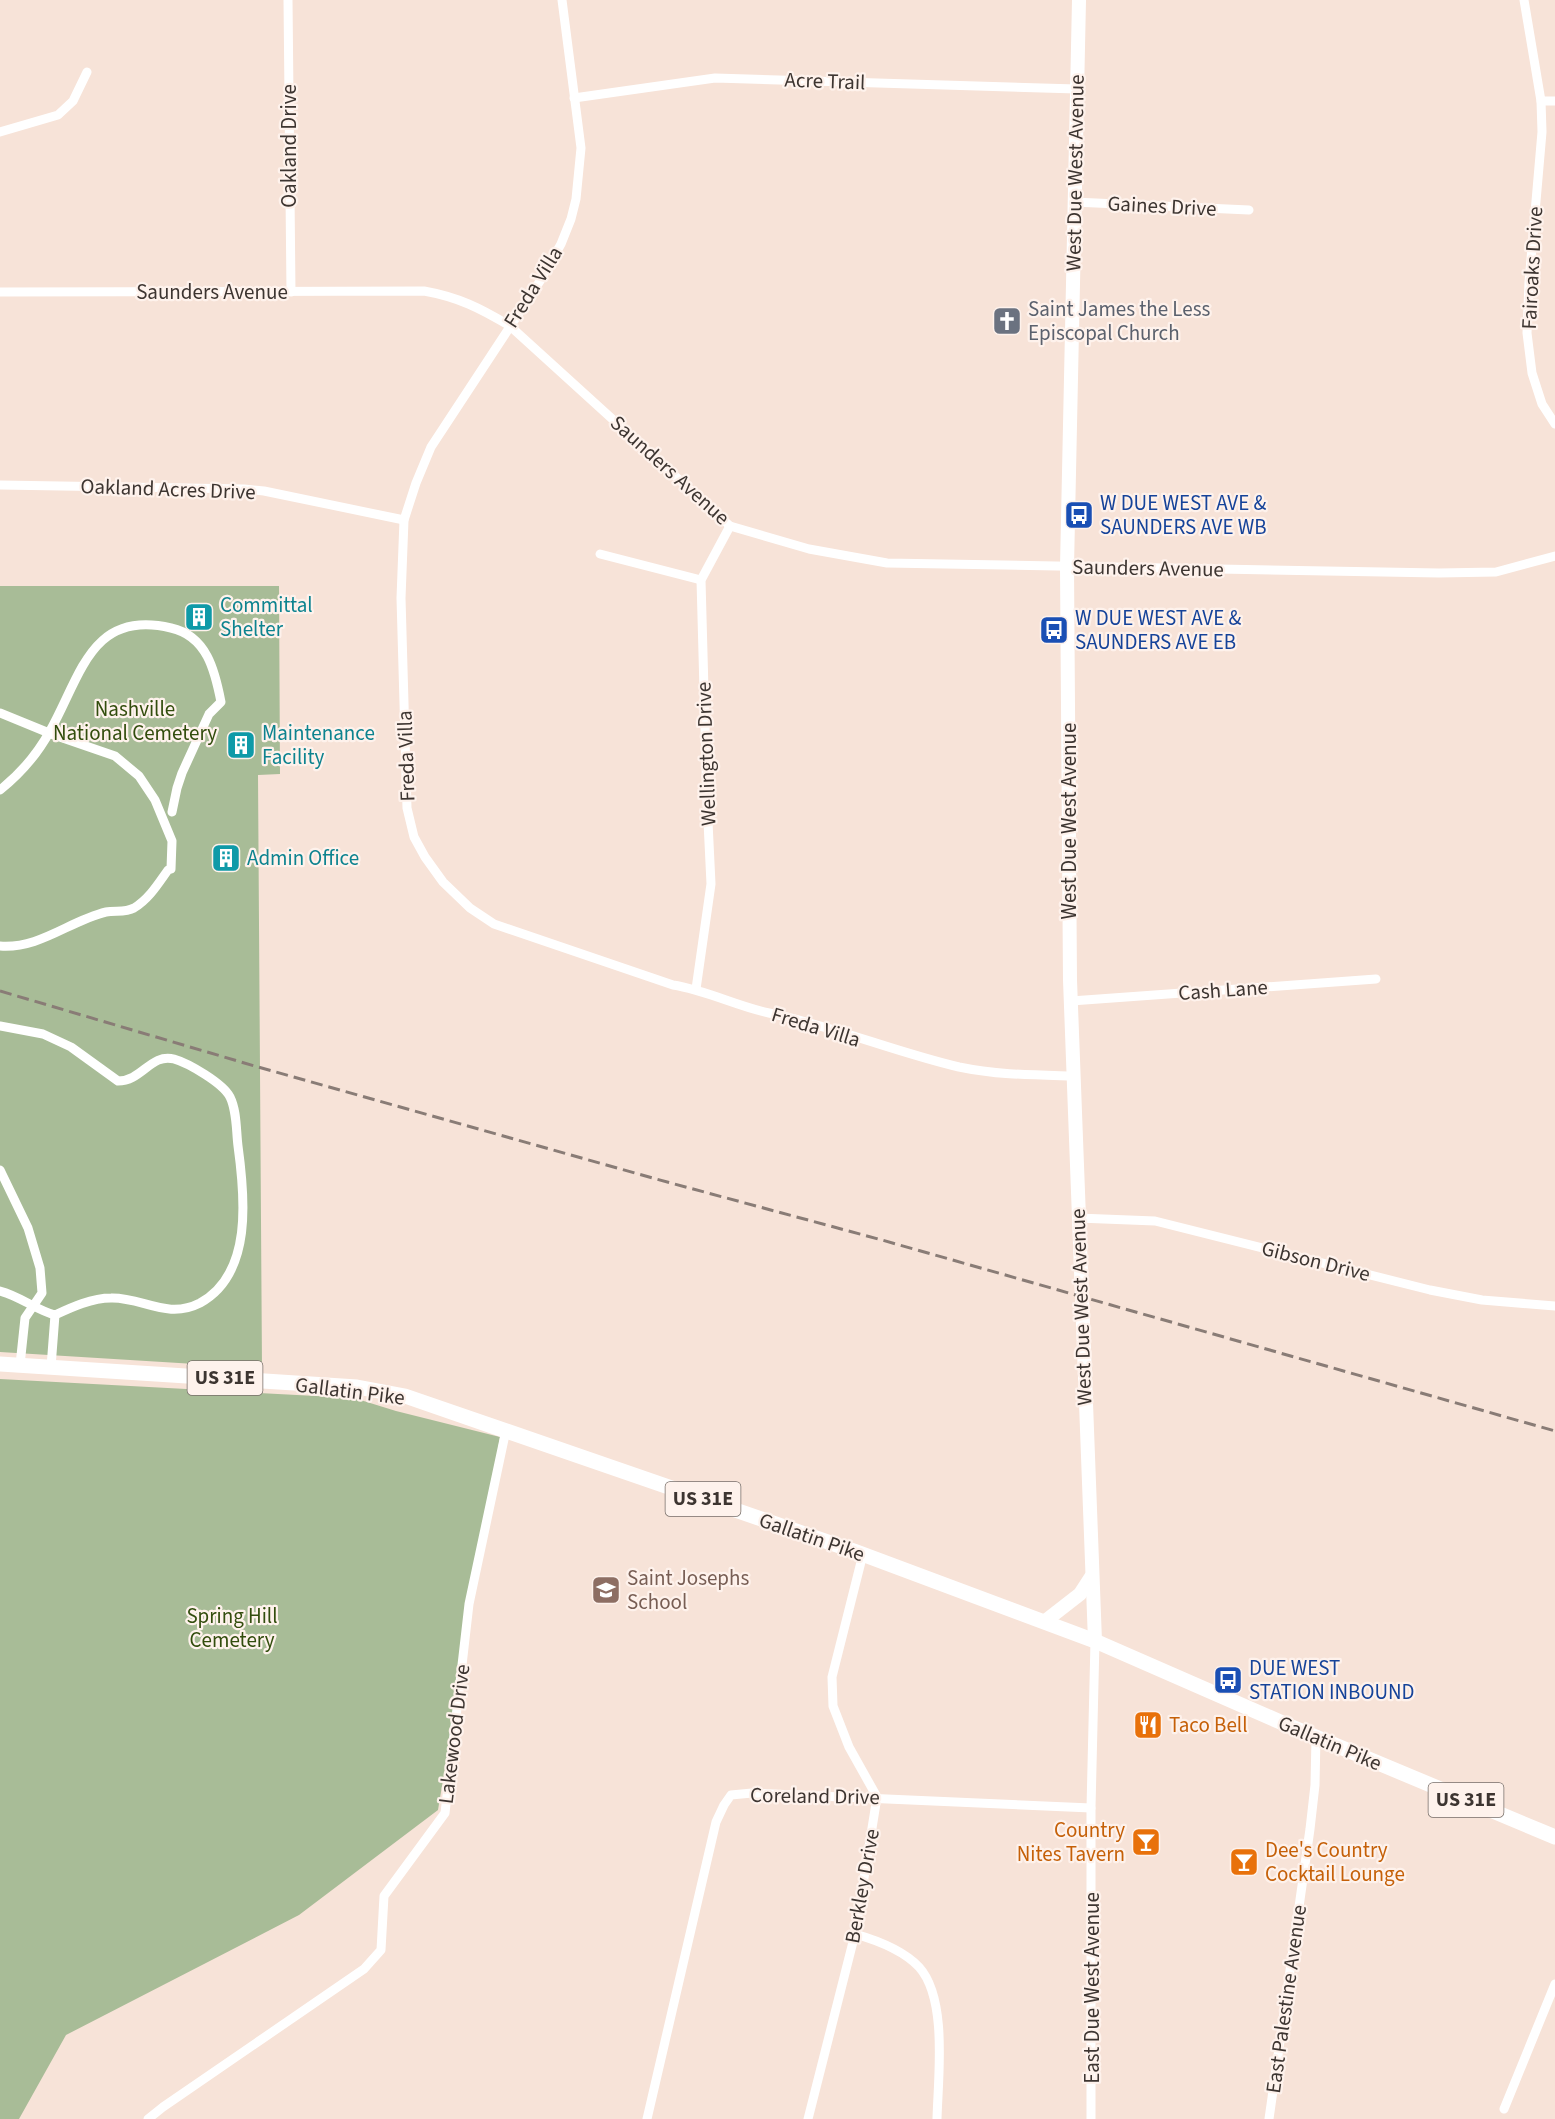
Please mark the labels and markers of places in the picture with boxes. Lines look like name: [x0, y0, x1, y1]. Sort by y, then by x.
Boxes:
place label: Saint James the Less Episcopal Church: [1028, 294, 1211, 348]
church icon: Saint James the Less Episcopal Church: [991, 305, 1023, 337]
place label: W DUE WEST AVE & SAUNDERS AVE WB: [1100, 488, 1267, 542]
bus stop icon: W DUE WEST AVE & SAUNDERS AVE WB: [1063, 499, 1095, 531]
place label: Committal Shelter: [220, 590, 313, 644]
building icon: Committal Shelter: [183, 601, 215, 633]
place label: W DUE WEST AVE & SAUNDERS AVE EB: [1075, 603, 1241, 657]
bus stop icon: W DUE WEST AVE & SAUNDERS AVE EB: [1038, 614, 1070, 646]
place label: Maintenance Facility: [262, 718, 375, 772]
building icon: Maintenance Facility: [225, 729, 257, 761]
building icon: Admin Office: [210, 842, 242, 874]
place label: Admin Office: [247, 843, 359, 873]
place label: Saint Josephs School: [627, 1563, 749, 1617]
school or university icon: Saint Josephs School: [590, 1574, 622, 1606]
place label: DUE WEST STATION INBOUND: [1249, 1653, 1414, 1707]
bus stop icon: DUE WEST STATION INBOUND: [1212, 1664, 1244, 1696]
restaurant icon: Taco Bell: [1132, 1709, 1164, 1741]
place label: Taco Bell: [1169, 1710, 1248, 1740]
place label: Country Nites Tavern: [1017, 1815, 1125, 1869]
bar icon: Country Nites Tavern: [1130, 1826, 1162, 1858]
place label: Dee's Country Cocktail Lounge: [1265, 1835, 1405, 1889]
bar icon: Dee's Country Cocktail Lounge: [1228, 1846, 1260, 1878]

